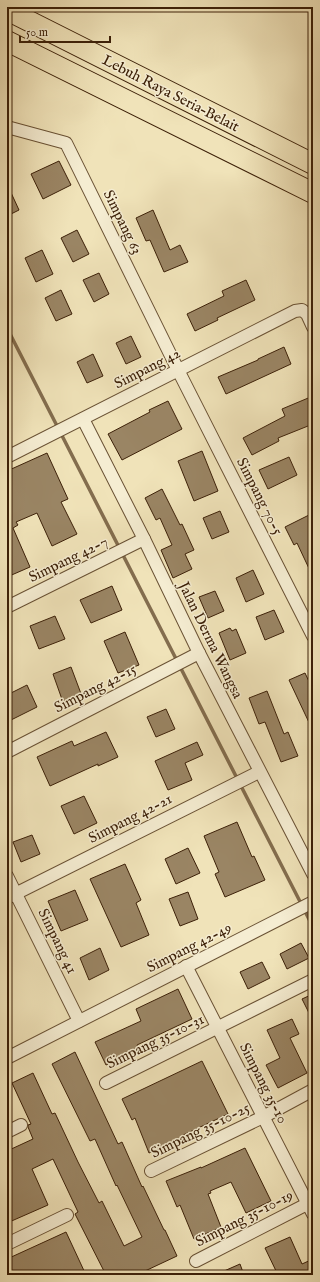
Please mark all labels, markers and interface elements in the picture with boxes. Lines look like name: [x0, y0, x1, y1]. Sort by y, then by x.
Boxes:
scale bar: [20, 18, 110, 44]
text: 50 m: [26, 25, 48, 40]
street label: Lebuh Raya Seria–Belait: [99, 51, 243, 136]
street label: Simpang 63: [99, 187, 146, 258]
street label: Simpang 42: [111, 344, 183, 393]
street label: Simpang 70-5: [232, 454, 287, 539]
street label: Simpang 42-7: [26, 532, 111, 587]
street label: Jalan Derma Wangsa: [173, 577, 247, 702]
street label: Simpang 42-15: [51, 659, 140, 717]
street label: Simpang 42-21: [85, 789, 175, 848]
street label: Simpang 41: [34, 905, 81, 977]
street label: Simpang 42-49: [144, 918, 235, 977]
street label: Simpang 35-10-31: [103, 1010, 207, 1073]
street label: Simpang 35-10: [235, 1040, 292, 1127]
street label: Simpang 35-10-25: [148, 1098, 253, 1163]
street label: Simpang 35-10-19: [192, 1186, 296, 1251]

